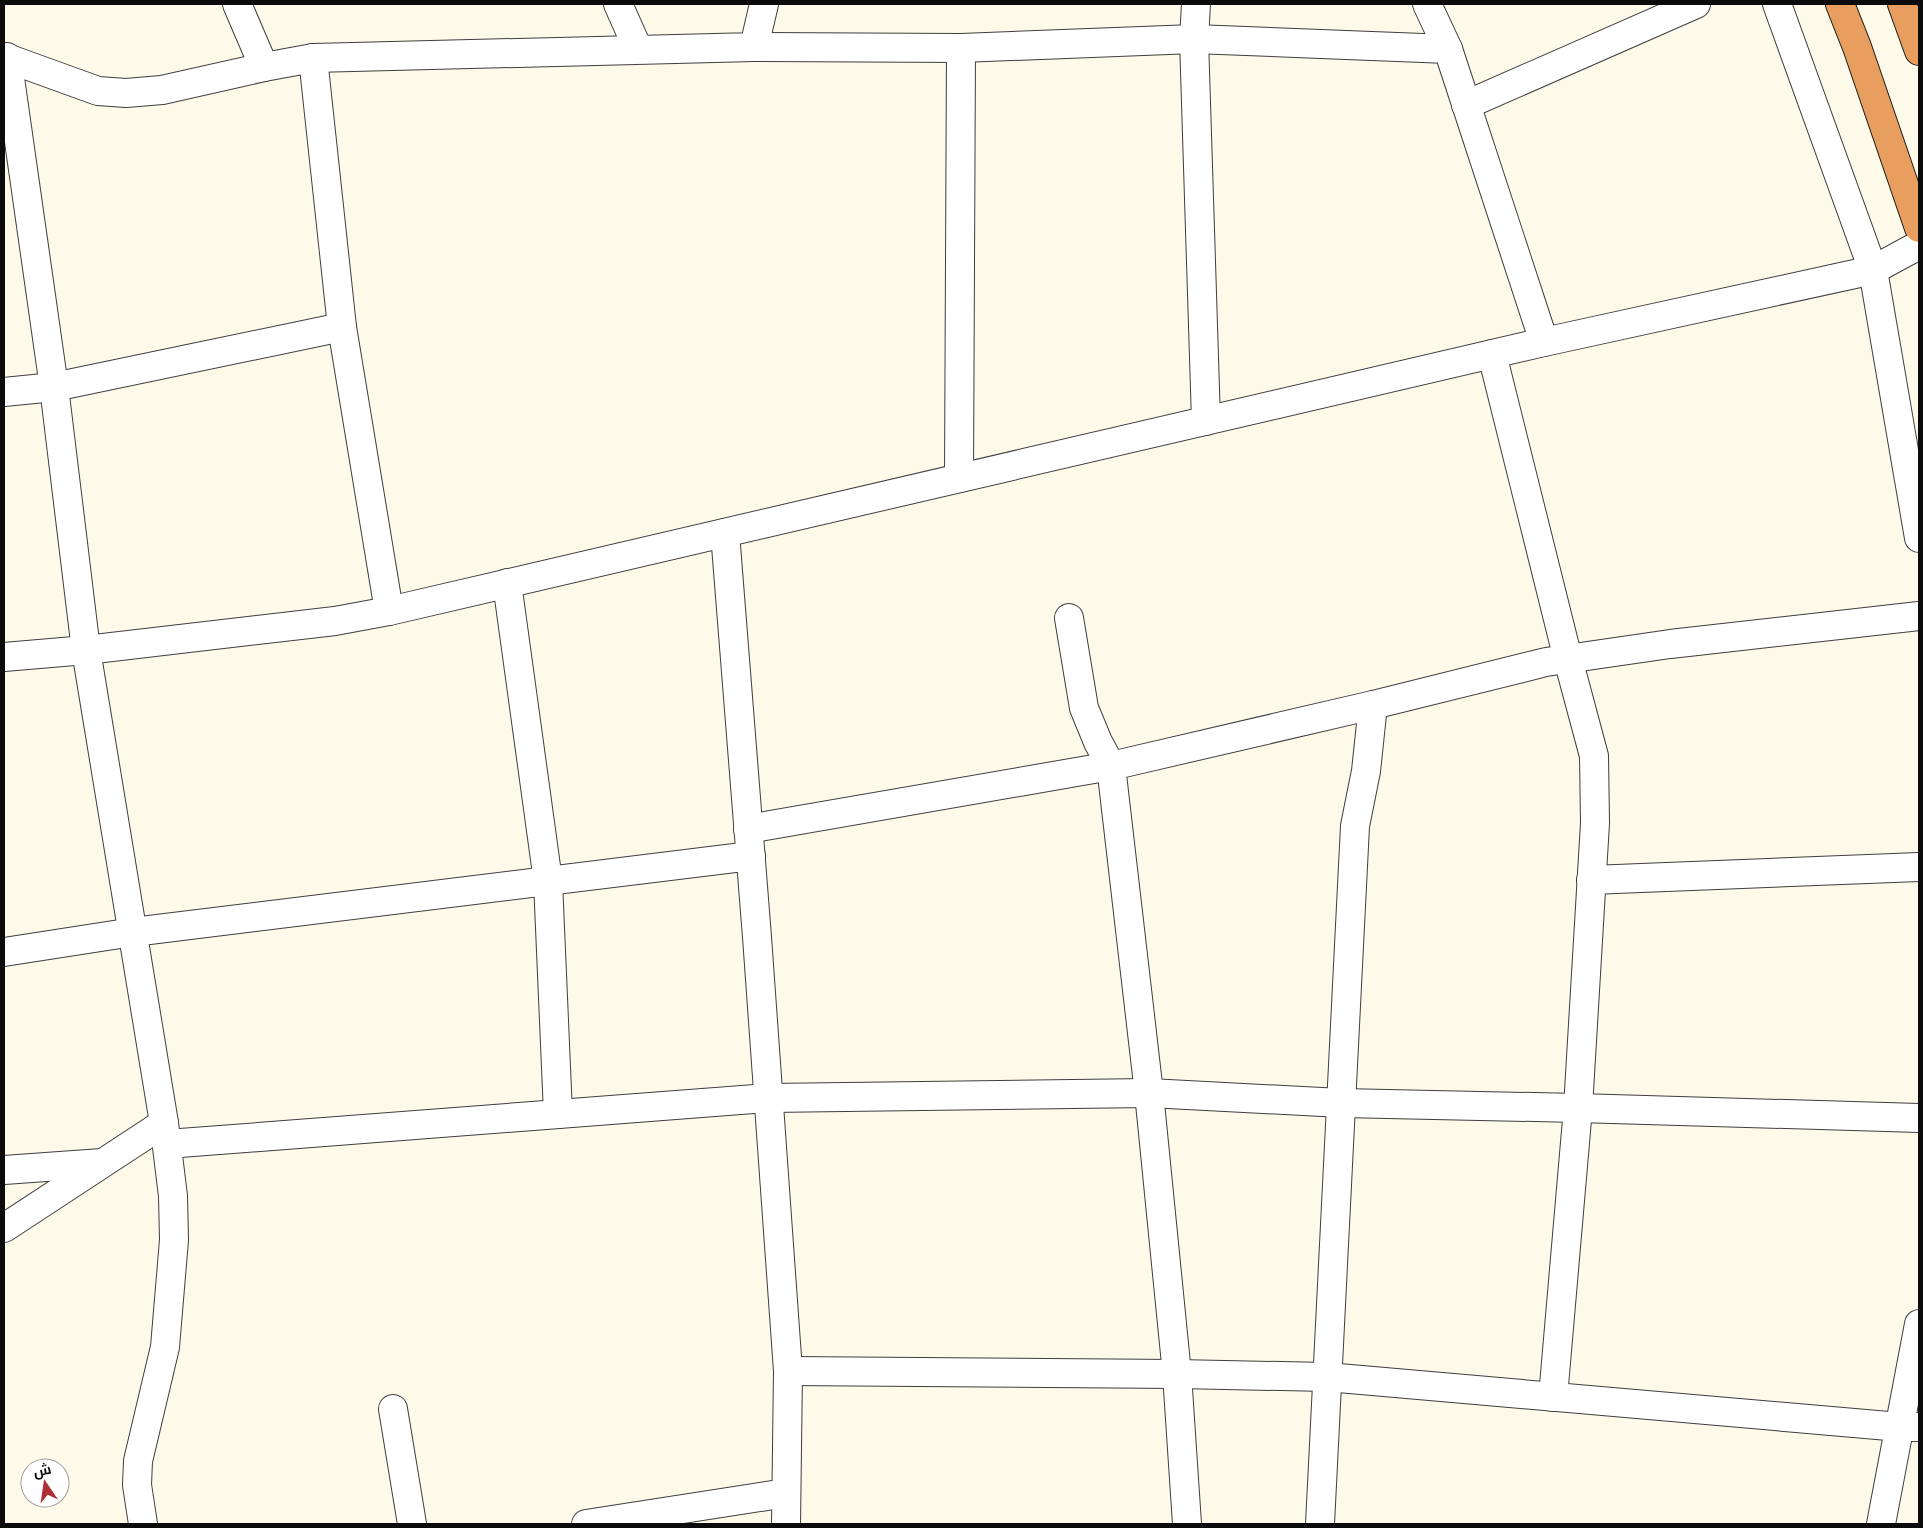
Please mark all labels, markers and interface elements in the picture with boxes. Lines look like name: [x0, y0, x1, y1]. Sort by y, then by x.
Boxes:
north arrow: [20, 1458, 70, 1508]
text: ش: [31, 1459, 53, 1481]

